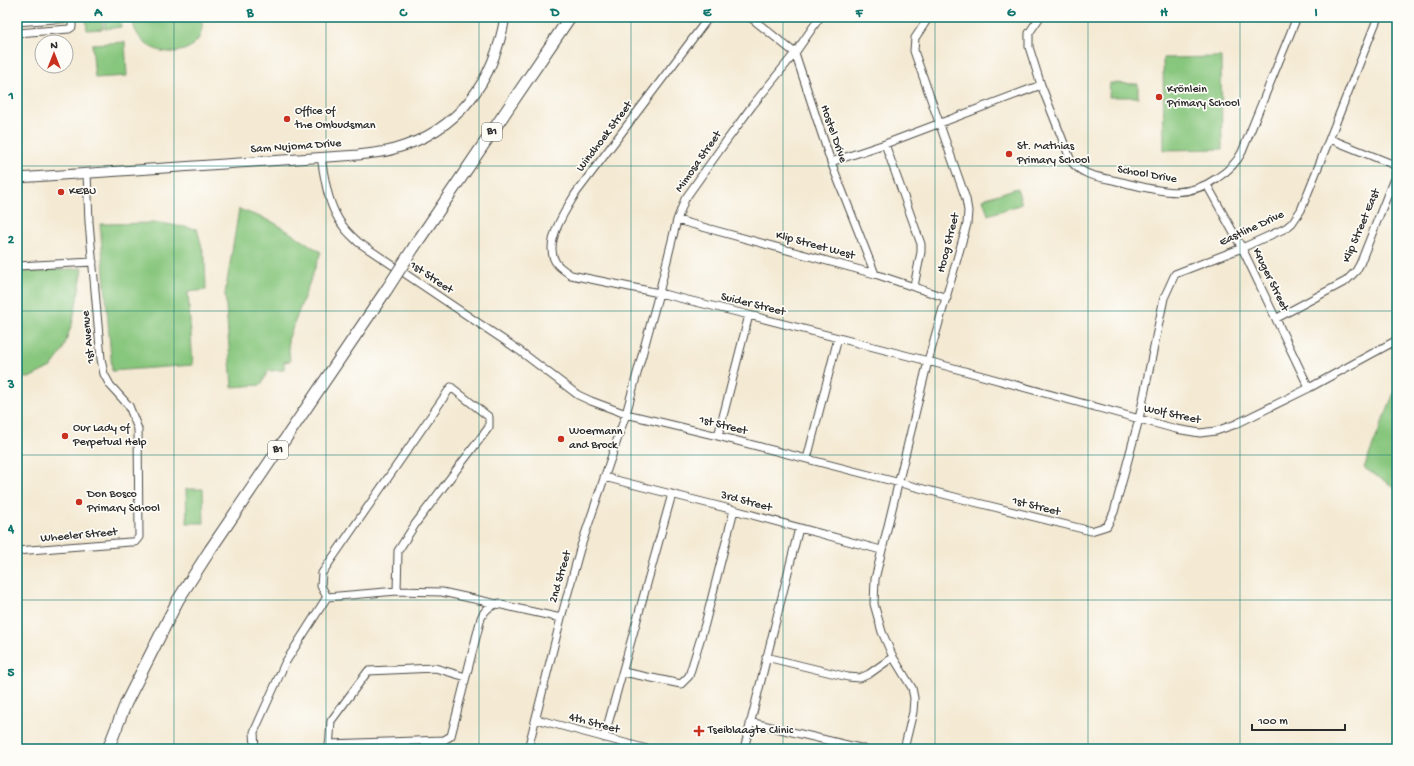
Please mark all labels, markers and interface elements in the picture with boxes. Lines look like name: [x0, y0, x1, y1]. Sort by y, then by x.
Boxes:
text: A: [93, 6, 103, 21]
text: B: [246, 6, 255, 21]
text: C: [398, 6, 408, 21]
text: D: [550, 6, 560, 21]
text: E: [703, 6, 712, 21]
text: F: [855, 6, 864, 21]
text: G: [1007, 6, 1016, 21]
text: H: [1160, 6, 1168, 21]
text: I: [1314, 6, 1318, 21]
north arrow: [34, 34, 74, 74]
text: N: [50, 40, 58, 52]
place label: Krönlein Primary School: [1166, 83, 1240, 111]
text: 1: [7, 89, 14, 104]
marker: Krönlein Primary School: [1154, 92, 1164, 102]
street label: Windhoek Street: [574, 98, 637, 175]
street label: Hostel Drive: [817, 103, 850, 166]
place label: Office of the Ombudsman: [294, 105, 376, 133]
marker: Office of the Ombudsman: [282, 114, 292, 124]
road number: B1: [482, 123, 502, 141]
street label: Mimosa Street: [673, 128, 726, 195]
street label: Sam Nujoma Drive: [250, 137, 343, 157]
place label: St. Mathias Primary School: [1016, 140, 1090, 168]
marker: St. Mathias Primary School: [1004, 149, 1014, 159]
street label: School Drive: [1116, 163, 1179, 187]
place label: KEBU: [69, 185, 96, 199]
street label: Klip Street East: [1340, 186, 1384, 265]
marker: KEBU: [56, 187, 66, 197]
street label: Eastline Drive: [1218, 208, 1287, 250]
street label: Hoog Street: [935, 211, 963, 274]
street label: Klip Street West: [774, 229, 857, 264]
text: 2: [8, 233, 15, 248]
street label: Kruger Street: [1249, 246, 1292, 315]
street label: 1st Street: [406, 258, 456, 298]
street label: Suider Street: [719, 290, 788, 320]
street label: 1st Avenue: [79, 309, 99, 365]
text: 3: [7, 378, 15, 393]
street label: Wolf Street: [1142, 402, 1203, 428]
street label: 1st Street: [697, 413, 750, 439]
place label: Our Lady of Perpetual Help: [72, 422, 147, 450]
place label: Woermann and Brock: [569, 425, 623, 453]
marker: Our Lady of Perpetual Help: [60, 431, 70, 441]
marker: Woermann and Brock: [556, 434, 566, 444]
road number: B1: [268, 441, 288, 459]
place label: Don Bosco Primary School: [86, 488, 160, 516]
street label: 3rd Street: [718, 488, 774, 516]
street label: 1st Street: [1010, 494, 1063, 520]
marker: Don Bosco Primary School: [74, 497, 84, 507]
text: 4: [7, 522, 15, 537]
street label: Wheeler Street: [40, 526, 119, 546]
street label: 2nd Street: [547, 548, 575, 605]
text: 5: [8, 666, 15, 681]
scale bar: [1252, 706, 1345, 732]
street label: 4th Street: [567, 711, 622, 738]
text: 100 m: [1257, 715, 1288, 729]
place label: Tseiblaagte Clinic: [707, 724, 794, 738]
marker: Tseiblaagte Clinic: [693, 725, 705, 737]

